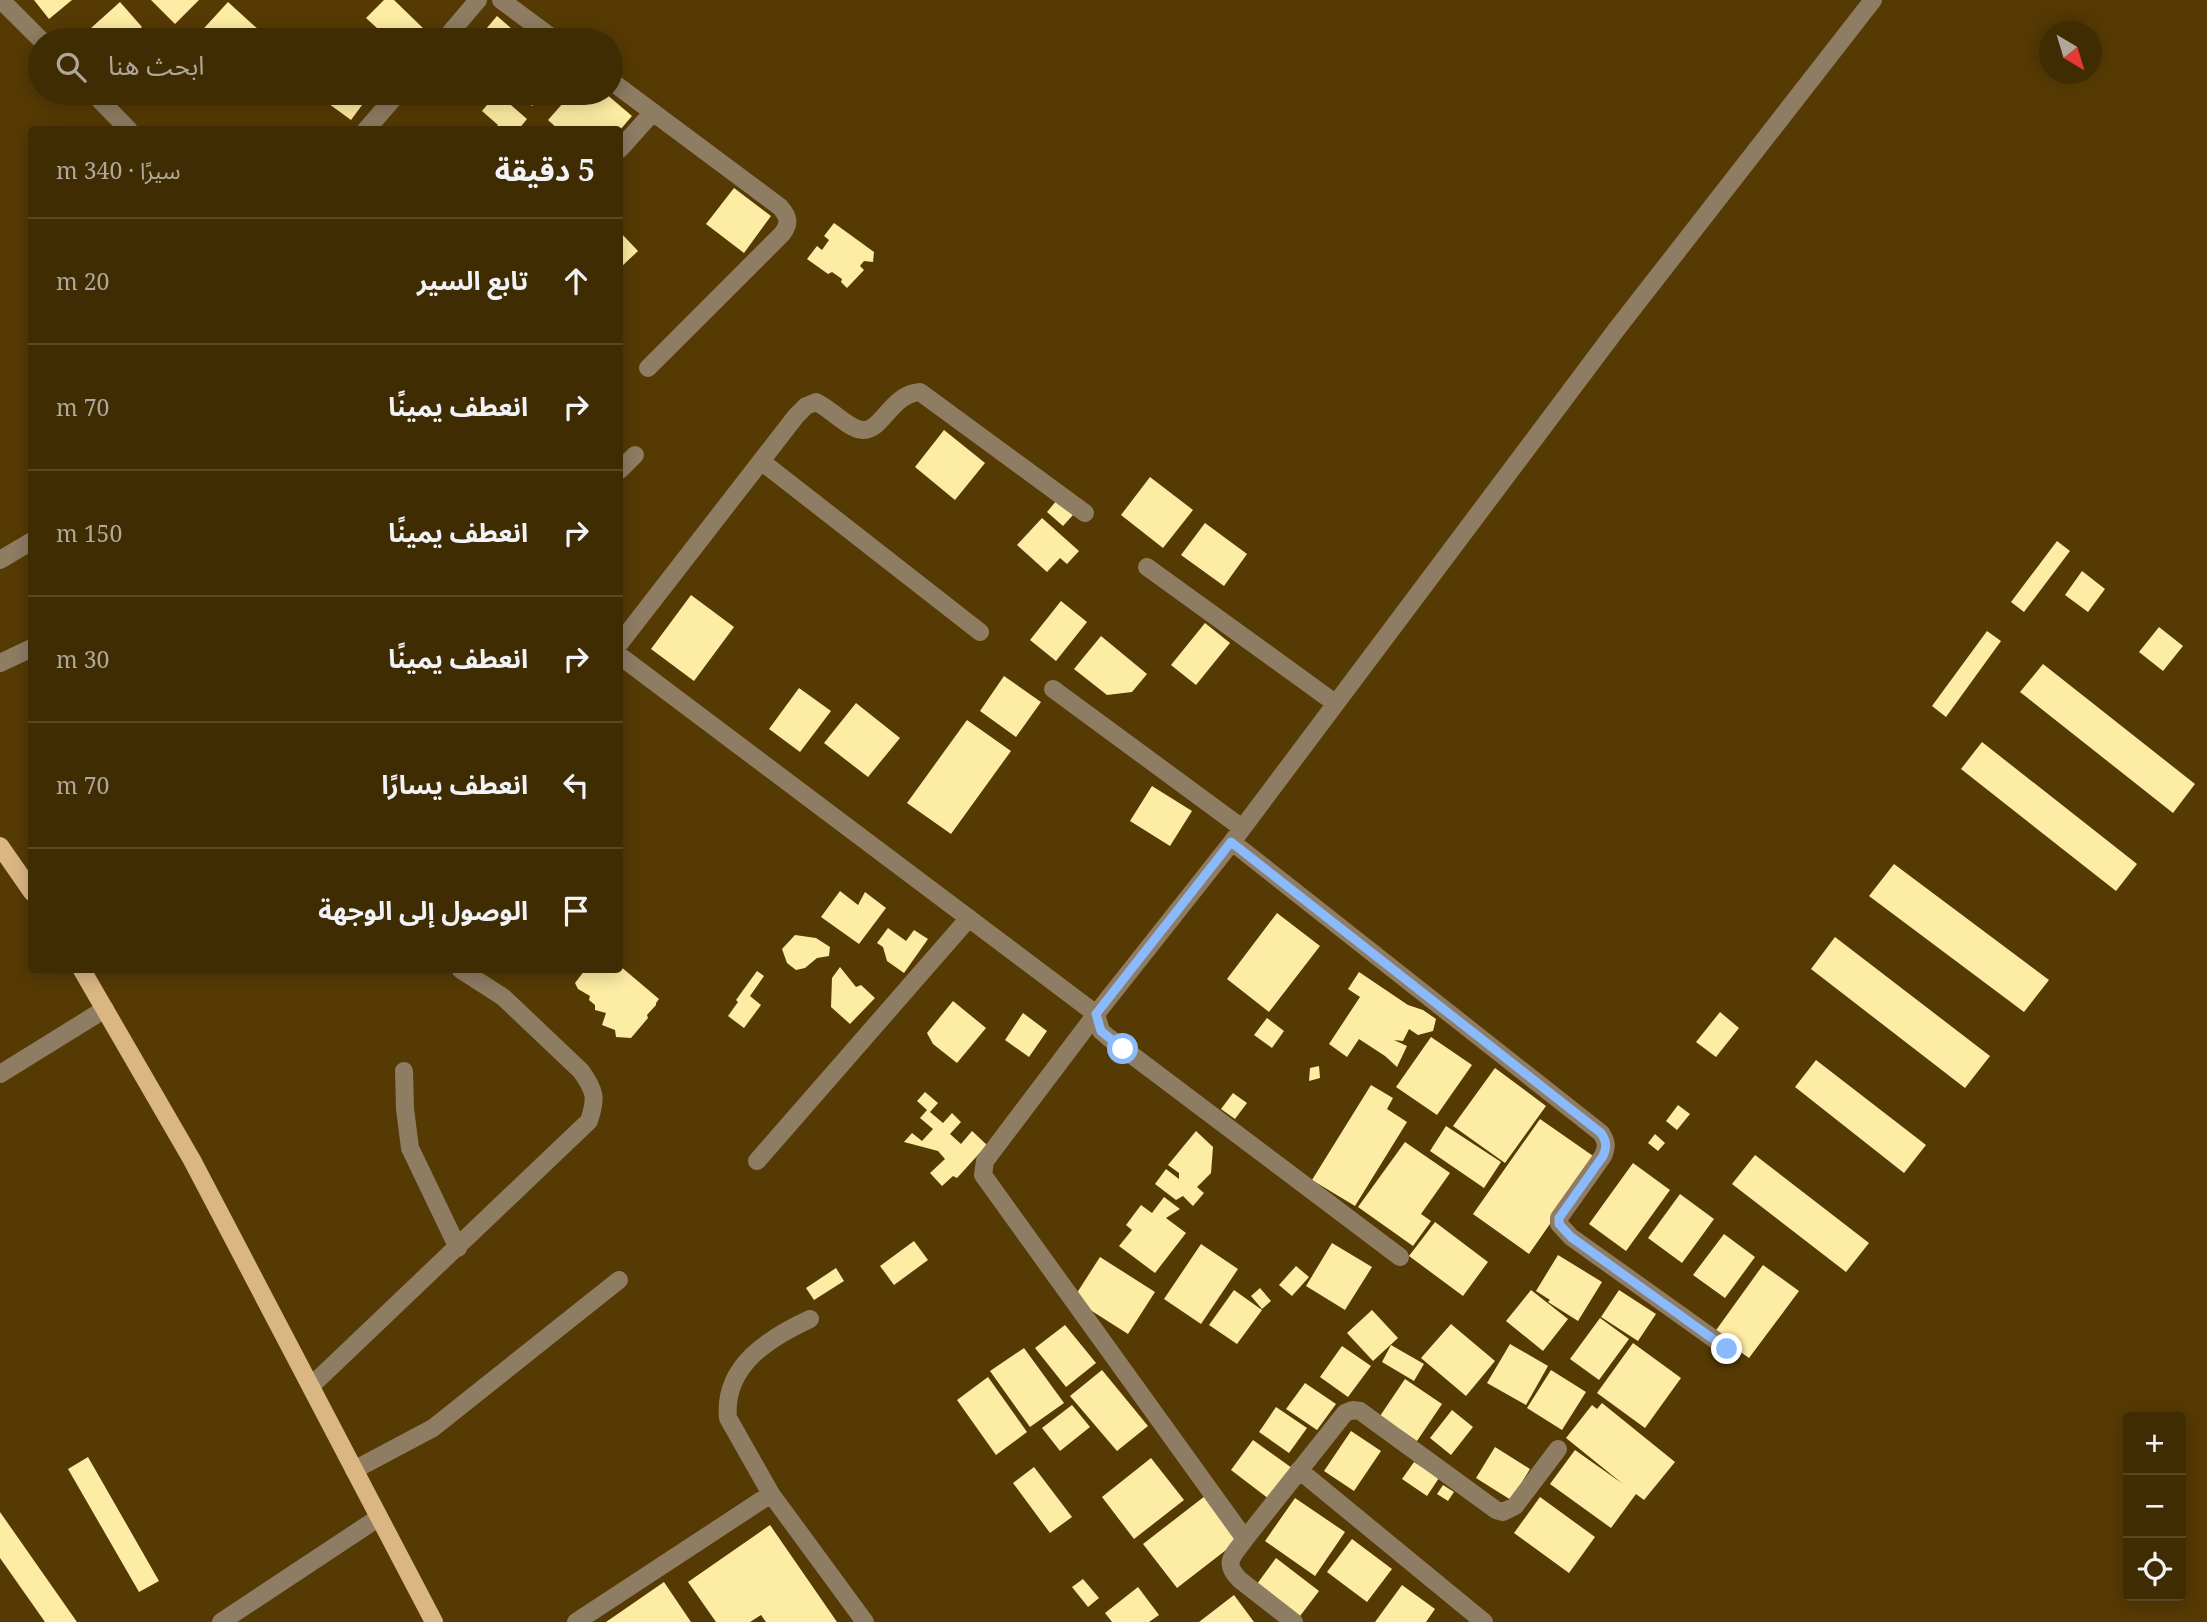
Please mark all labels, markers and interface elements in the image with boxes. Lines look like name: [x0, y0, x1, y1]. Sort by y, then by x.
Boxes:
north arrow: [2039, 21, 2102, 84]
search box: [28, 28, 623, 105]
text: ابحث هنا: [108, 47, 204, 83]
icon: search: [52, 48, 90, 86]
text: 5 دقيقة: [495, 149, 595, 190]
text: سيرًا · 340 m: [56, 154, 181, 186]
text: تابع السير: [417, 262, 528, 298]
icon: ahead: [557, 262, 595, 300]
text: 20 m: [56, 265, 109, 297]
text: انعطف يمينًا: [388, 388, 528, 424]
icon: right: [557, 388, 595, 426]
text: 70 m: [56, 391, 109, 423]
text: انعطف يمينًا: [388, 514, 528, 550]
icon: right: [557, 514, 595, 552]
text: 150 m: [56, 517, 122, 549]
text: انعطف يمينًا: [388, 640, 528, 676]
icon: right: [557, 640, 595, 678]
text: 30 m: [56, 643, 109, 675]
text: انعطف يسارًا: [382, 766, 528, 802]
icon: left: [557, 766, 595, 804]
text: 70 m: [56, 769, 109, 801]
text: الوصول إلى الوجهة: [318, 892, 528, 928]
icon: arrive: [557, 892, 595, 930]
route start: [1107, 1033, 1138, 1064]
route end: [1711, 1333, 1742, 1364]
map controls: [2123, 1412, 2186, 1601]
button: +: [2123, 1412, 2186, 1475]
button: −: [2123, 1475, 2186, 1538]
button: locate: [2123, 1538, 2186, 1601]

